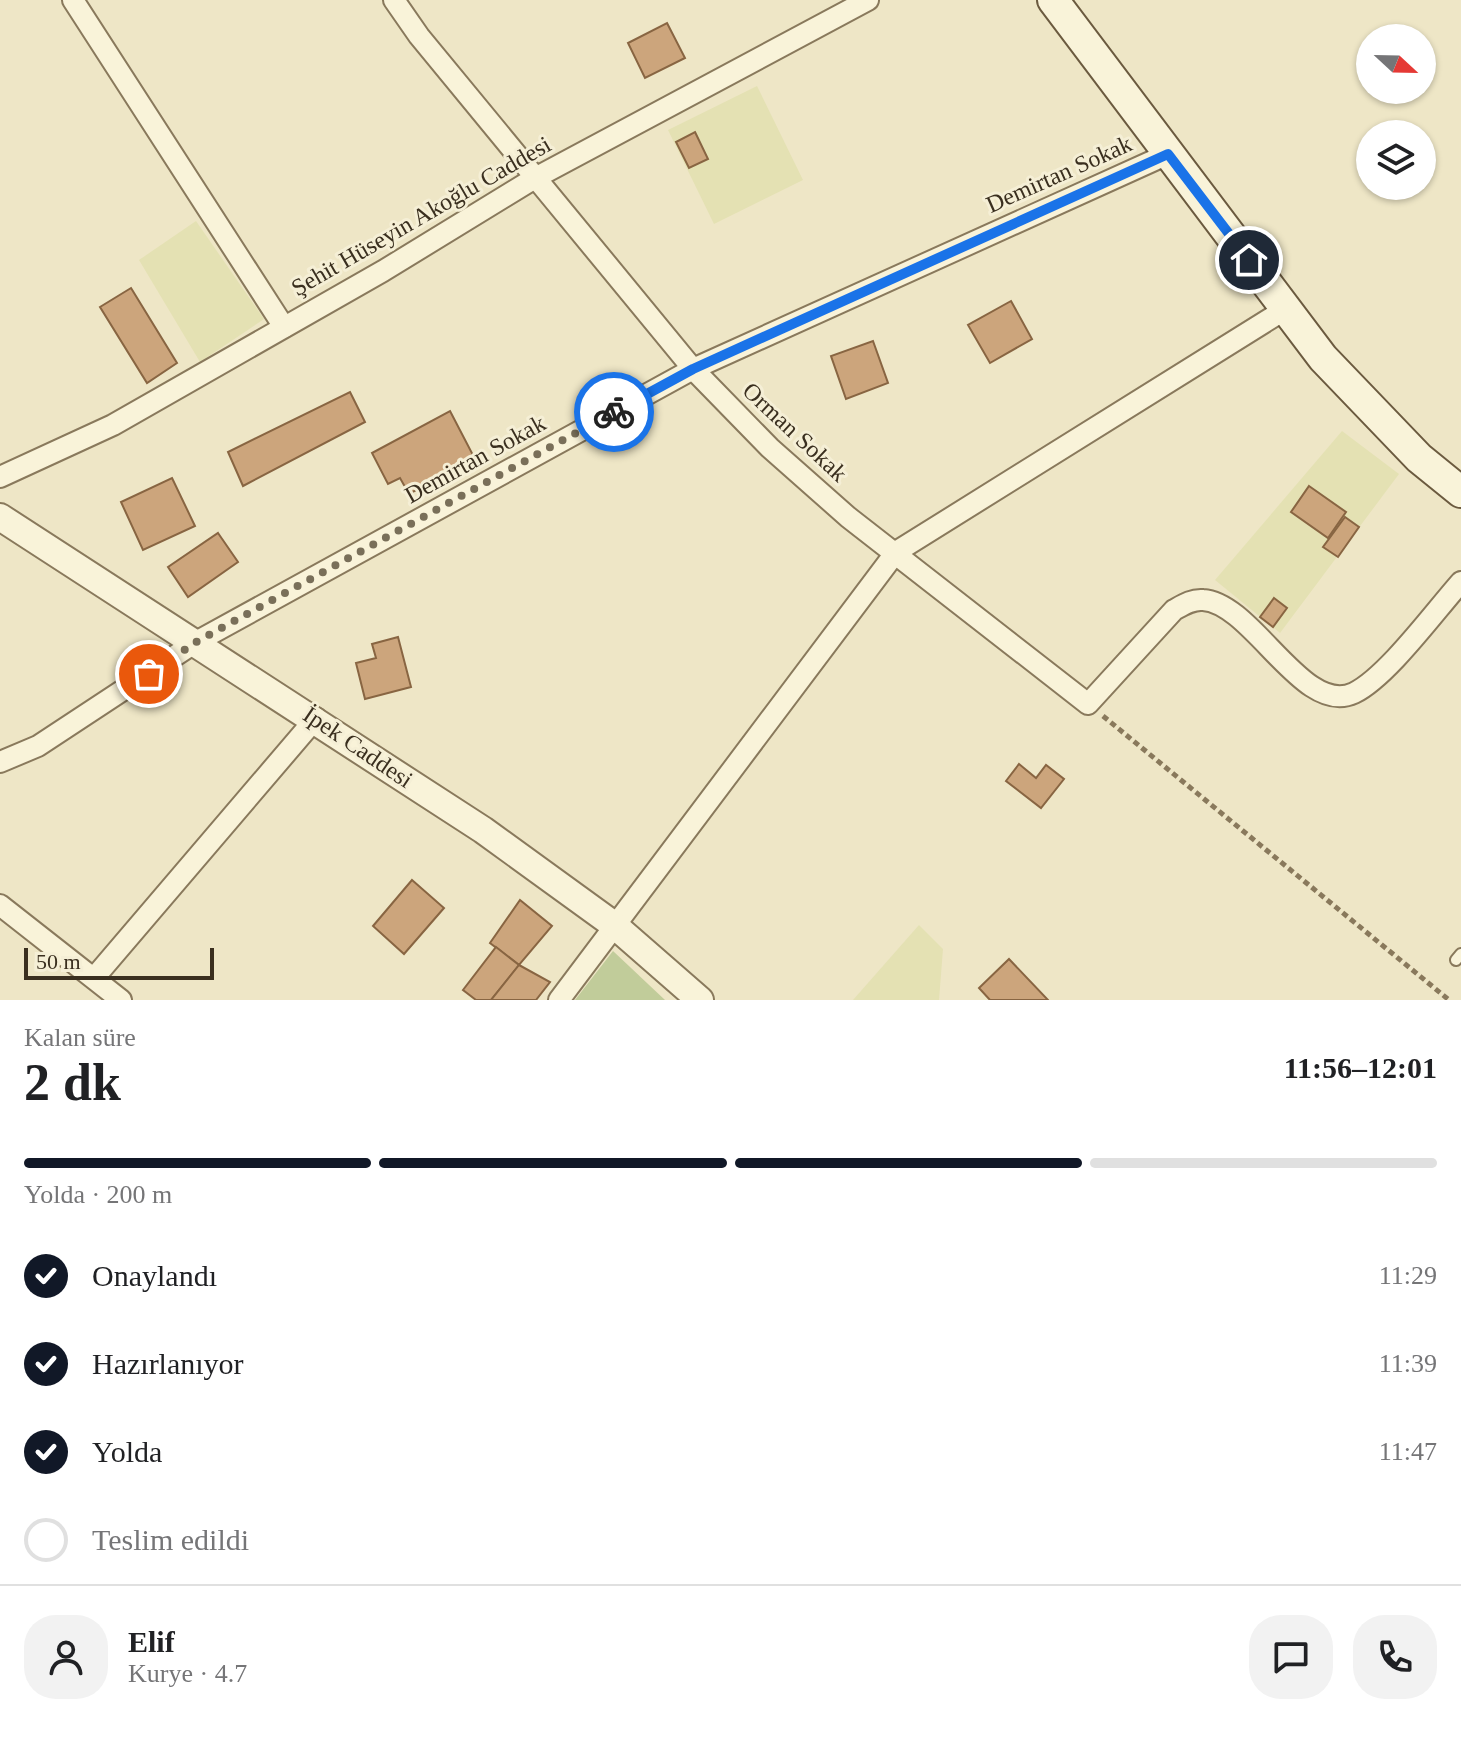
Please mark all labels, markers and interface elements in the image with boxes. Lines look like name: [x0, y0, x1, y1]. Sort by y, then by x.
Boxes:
north arrow: [1356, 24, 1436, 104]
map controls: [1356, 24, 1436, 200]
button: layers: [1356, 120, 1436, 200]
street label: Demirtan Sokak: [982, 130, 1136, 218]
street label: Şehit Hüseyin Akoğlu Caddesi: [287, 131, 556, 301]
pin: [1215, 226, 1283, 294]
icon: home: [1227, 238, 1271, 282]
courier: [574, 372, 654, 452]
street label: Orman Sokak: [738, 377, 852, 487]
icon: bike: [592, 390, 636, 434]
street label: Demirtan Sokak: [400, 410, 550, 508]
pin: [115, 640, 183, 708]
icon: bag: [127, 652, 171, 696]
street label: İpek Caddesi: [299, 701, 418, 793]
scale bar: [24, 944, 214, 980]
text: 50 m: [36, 949, 81, 974]
text: Kalan süre: [24, 1023, 136, 1052]
text: 11:56–12:01: [1284, 1051, 1437, 1084]
text: 2 dk: [24, 1054, 121, 1111]
text: Yolda · 200 m: [24, 1180, 172, 1209]
icon: check: [24, 1254, 68, 1298]
text: Onaylandı: [92, 1259, 217, 1292]
text: 11:29: [1379, 1261, 1437, 1290]
icon: check: [24, 1342, 68, 1386]
text: Hazırlanıyor: [92, 1347, 244, 1380]
text: 11:39: [1379, 1349, 1437, 1378]
icon: check: [24, 1430, 68, 1474]
text: Yolda: [92, 1435, 162, 1468]
text: 11:47: [1379, 1437, 1437, 1466]
text: Teslim edildi: [92, 1523, 249, 1556]
button: person: [24, 1615, 108, 1699]
button: chat: [1249, 1615, 1333, 1699]
button: phone: [1353, 1615, 1437, 1699]
text: Elif: [128, 1625, 175, 1658]
text: Kurye · 4.7: [128, 1659, 247, 1688]

